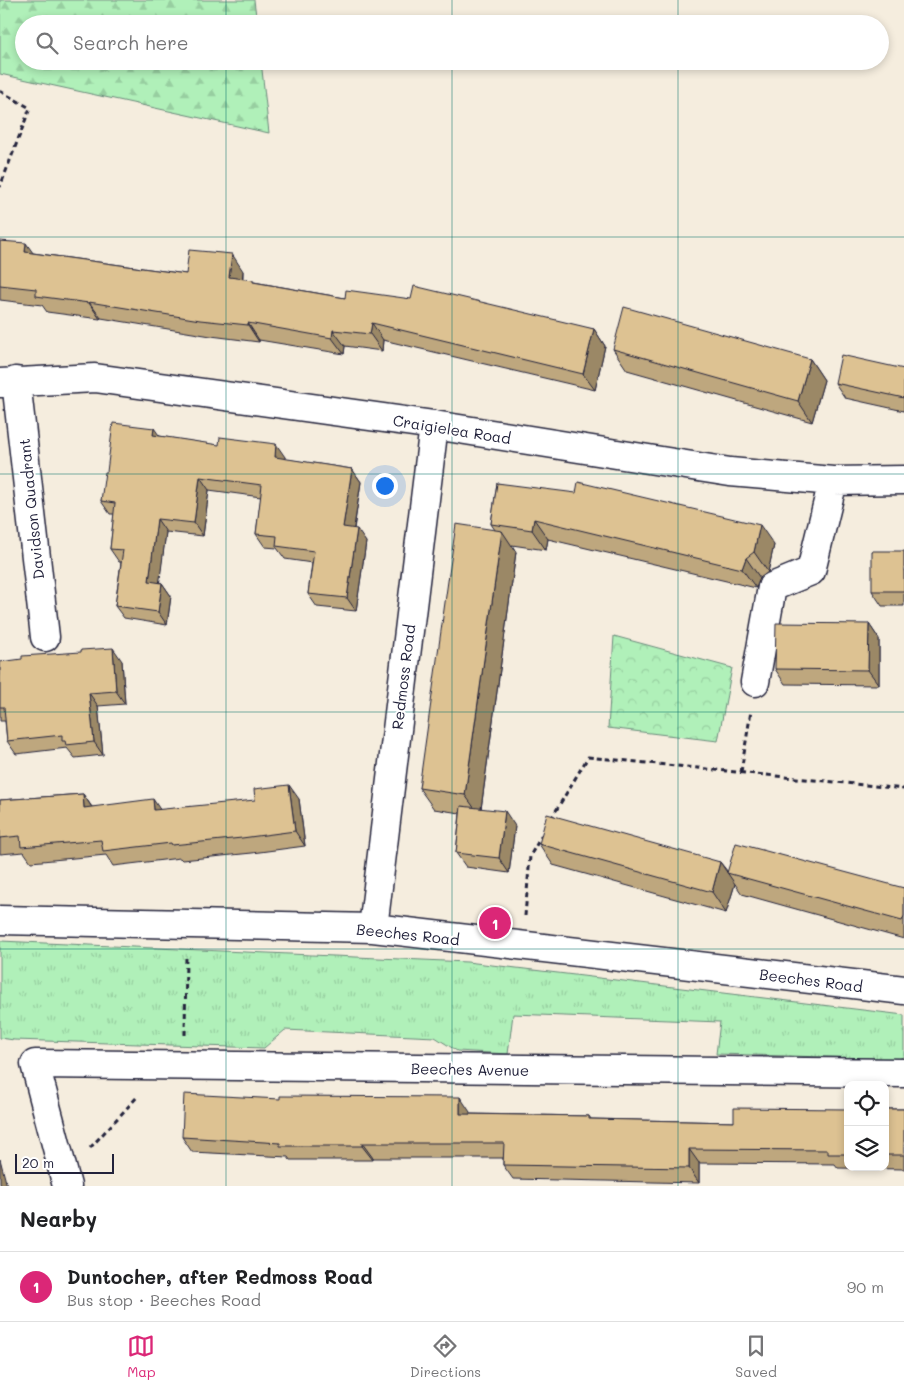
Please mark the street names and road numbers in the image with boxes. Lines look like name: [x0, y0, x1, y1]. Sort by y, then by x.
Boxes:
street label: Craigielea Road: [392, 410, 512, 448]
street label: Davidson Quadrant: [14, 438, 48, 580]
street label: Redmoss Road: [387, 623, 419, 731]
street label: Beeches Road: [355, 919, 461, 949]
street label: Beeches Road: [758, 964, 864, 996]
street label: Beeches Avenue: [411, 1058, 529, 1080]

